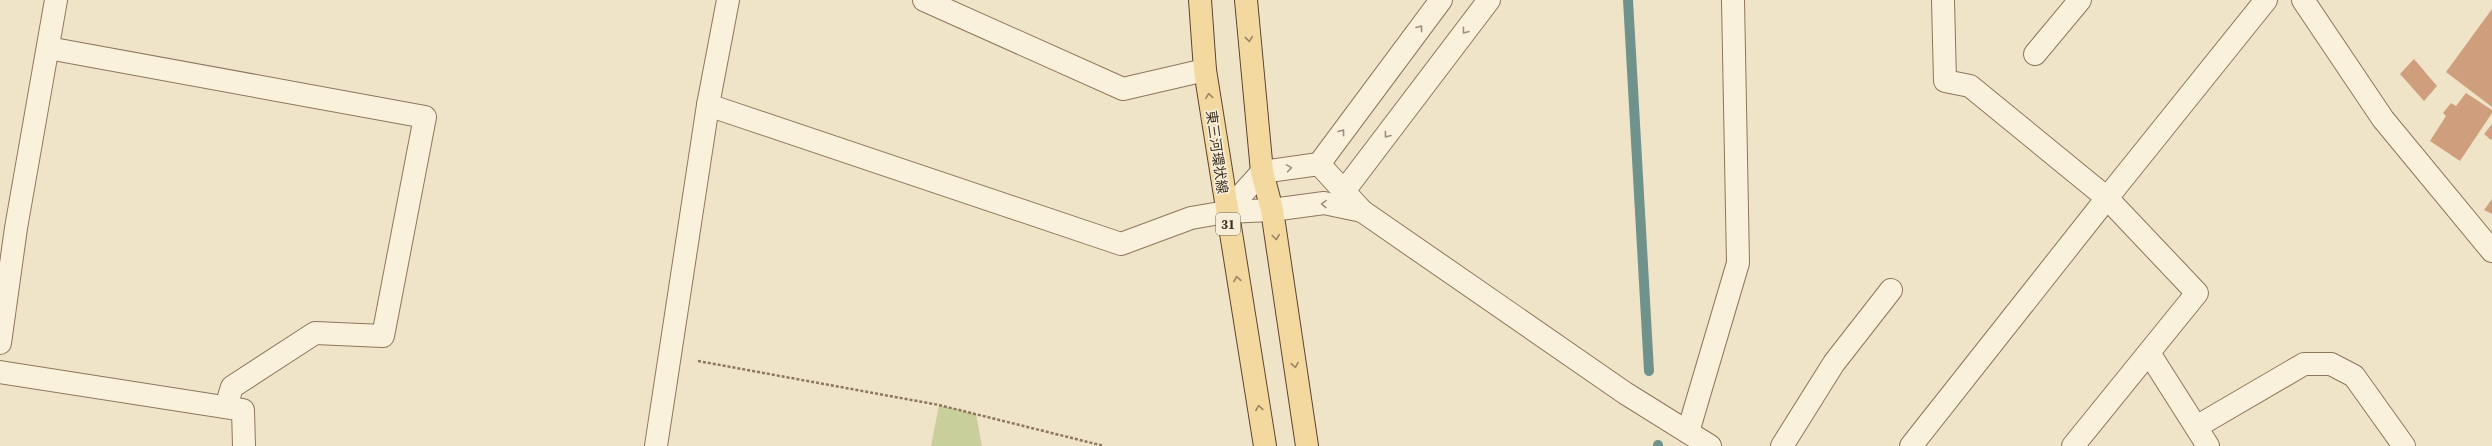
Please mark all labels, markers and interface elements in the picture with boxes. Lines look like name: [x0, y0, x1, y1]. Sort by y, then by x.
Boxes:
one-way arrow: [1415, 26, 1422, 33]
one-way arrow: [1463, 27, 1470, 34]
one-way arrow: [1245, 36, 1254, 42]
one-way arrow: [1205, 92, 1214, 99]
street label: 東三河環状線: [1201, 109, 1233, 195]
one-way arrow: [1337, 130, 1344, 137]
one-way arrow: [1385, 130, 1392, 137]
one-way arrow: [1286, 164, 1293, 173]
one-way arrow: [1321, 200, 1327, 209]
road number: 31: [1216, 213, 1240, 235]
one-way arrow: [1271, 234, 1280, 240]
one-way arrow: [1234, 276, 1242, 282]
one-way arrow: [1290, 362, 1299, 368]
one-way arrow: [1255, 404, 1264, 411]

